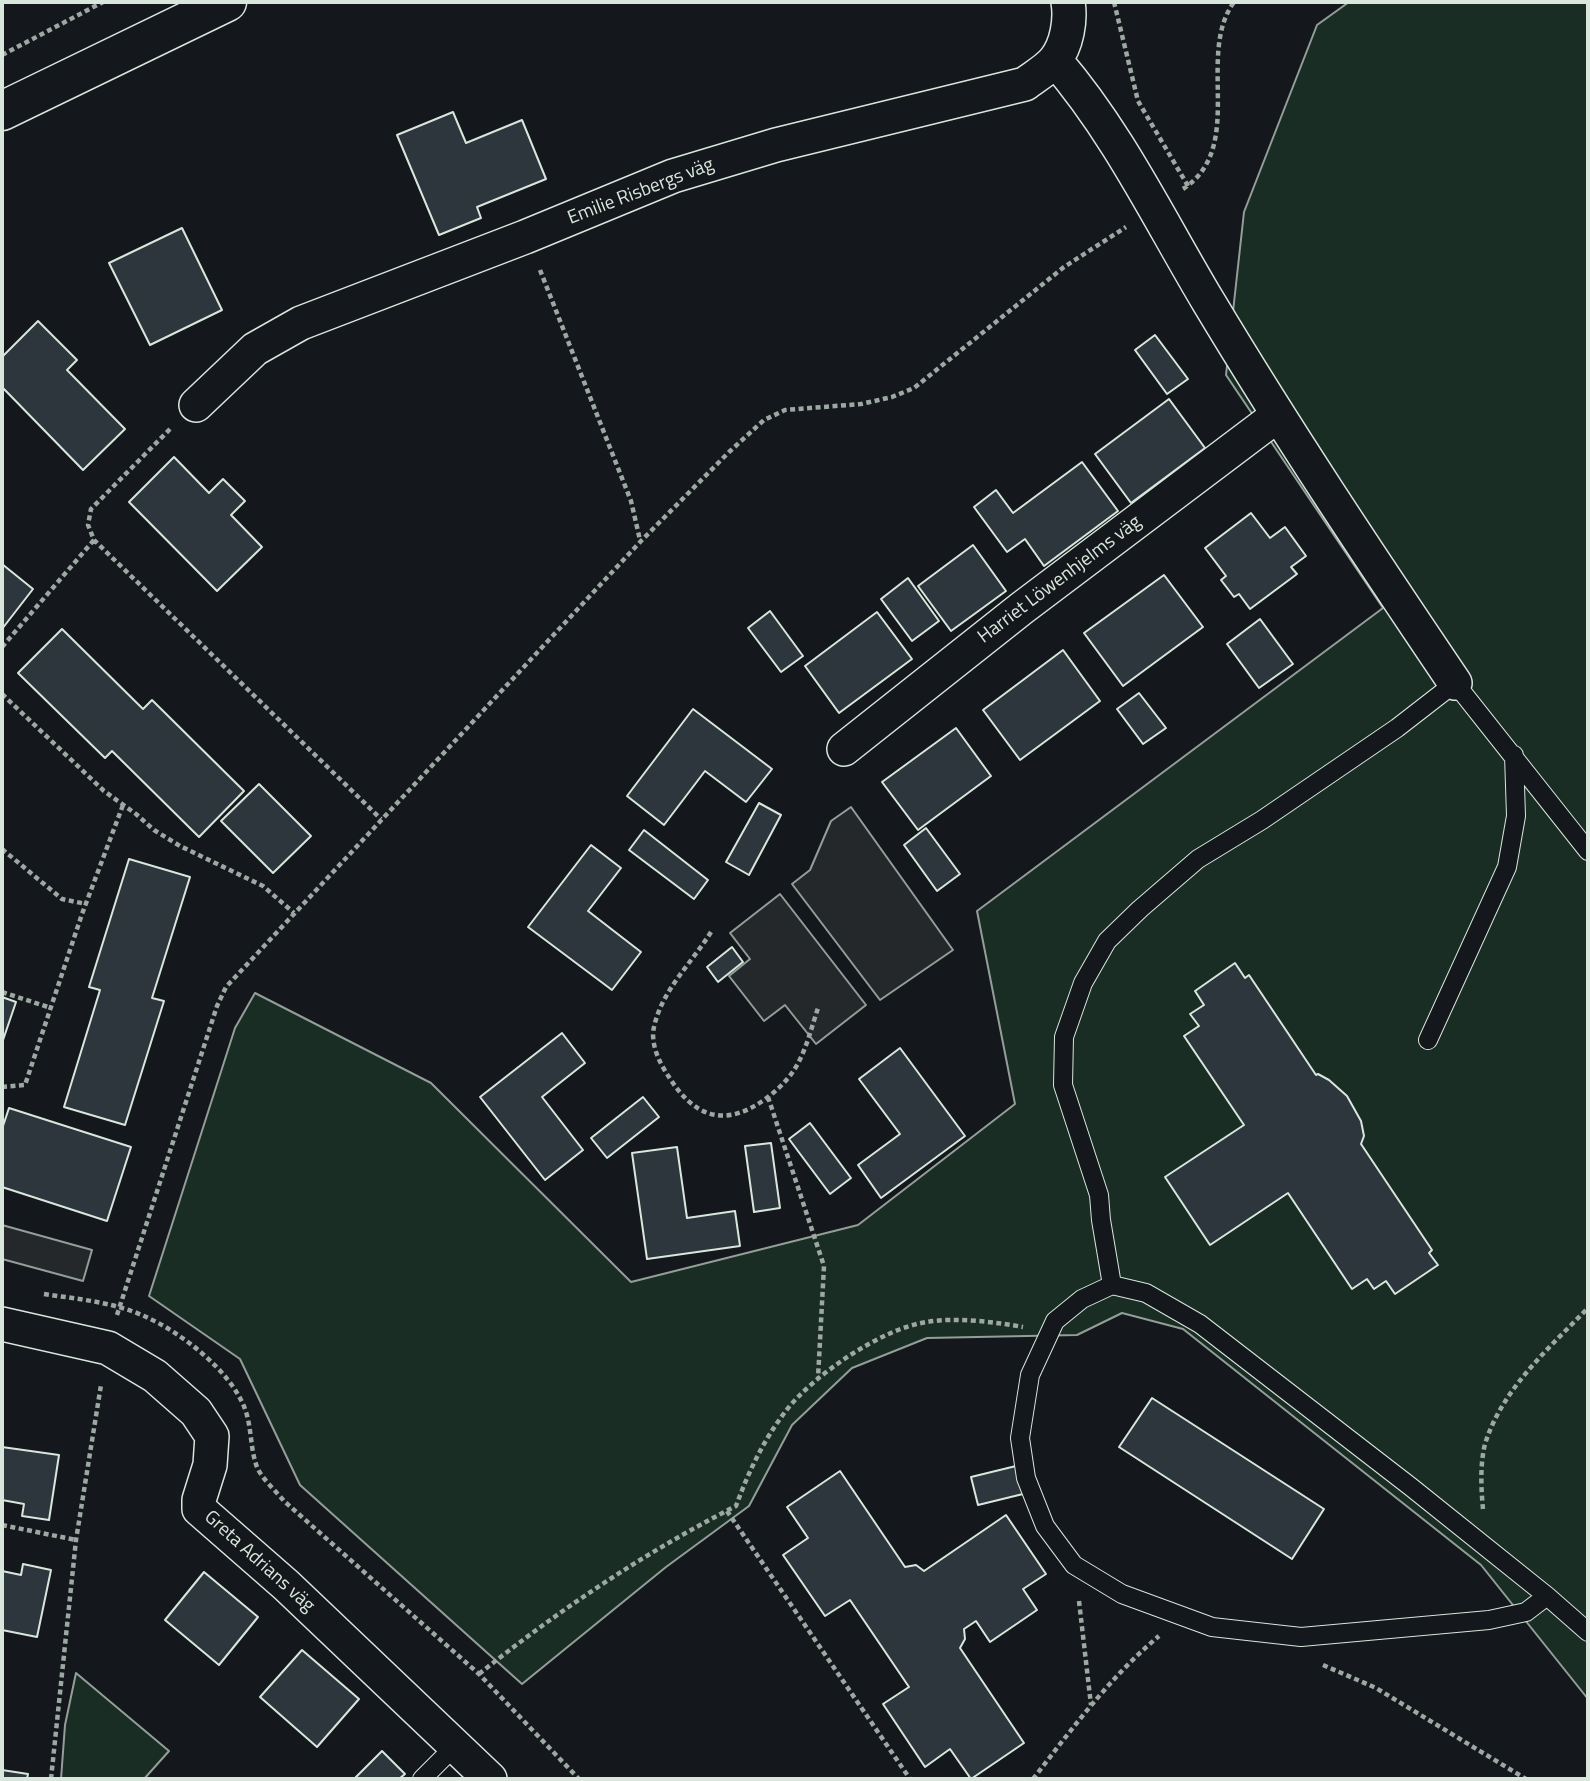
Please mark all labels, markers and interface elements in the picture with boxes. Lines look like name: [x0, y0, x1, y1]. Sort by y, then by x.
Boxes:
street label: Emilie Risbergs väg: [565, 154, 717, 230]
street label: Harriet Löwenhjelms väg: [974, 511, 1146, 649]
street label: Greta Adrians väg: [199, 1506, 319, 1618]

